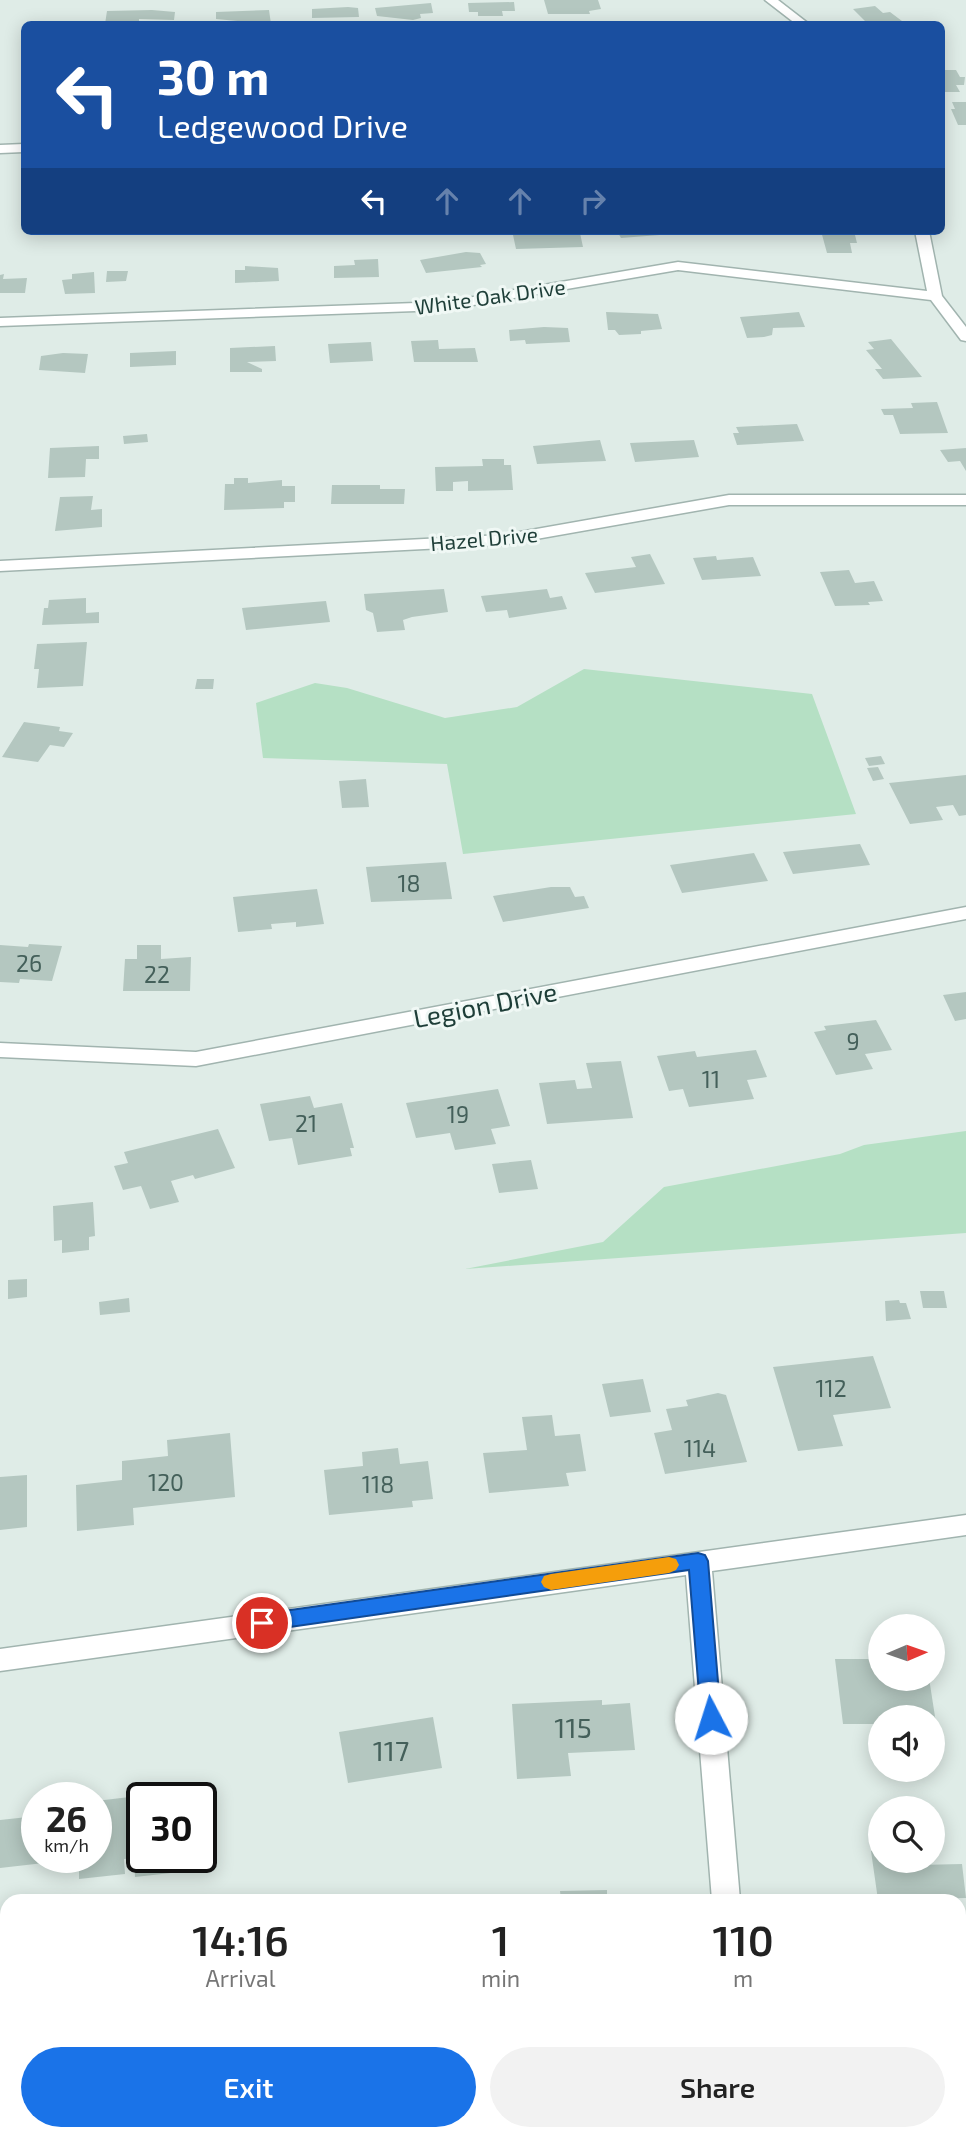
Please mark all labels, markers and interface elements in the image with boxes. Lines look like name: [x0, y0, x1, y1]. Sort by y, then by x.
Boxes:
text: 30 m: [157, 46, 269, 105]
icon: left: [42, 49, 133, 140]
text: Ledgewood Drive: [157, 106, 408, 144]
icon: left: [355, 182, 393, 220]
icon: ahead: [428, 182, 466, 220]
icon: ahead: [501, 182, 539, 220]
icon: right: [574, 182, 612, 220]
street label: White Oak Drive: [413, 273, 567, 319]
street label: Hazel Drive: [429, 521, 539, 555]
house number: 18: [397, 869, 421, 897]
house number: 26: [16, 949, 42, 977]
house number: 22: [144, 960, 170, 988]
street label: Legion Drive: [411, 975, 559, 1033]
house number: 9: [846, 1027, 860, 1055]
house number: 11: [702, 1065, 720, 1093]
house number: 19: [447, 1100, 469, 1128]
house number: 21: [295, 1109, 317, 1137]
house number: 112: [815, 1374, 847, 1402]
house number: 114: [684, 1434, 716, 1462]
house number: 120: [148, 1468, 184, 1496]
house number: 118: [362, 1470, 394, 1498]
pin: [232, 1593, 292, 1653]
icon: arrive: [243, 1604, 281, 1642]
north arrow: [868, 1614, 945, 1690]
map controls: [868, 1614, 945, 1873]
position arrow: [674, 1681, 748, 1755]
button: sound: [868, 1705, 945, 1782]
house number: 115: [554, 1710, 592, 1744]
house number: 117: [373, 1733, 409, 1767]
speed limit sign: 30: [126, 1782, 217, 1873]
button: search: [868, 1796, 945, 1873]
text: 26: [46, 1797, 87, 1839]
text: km/h: [44, 1834, 89, 1856]
text: 14:16: [192, 1914, 289, 1964]
text: 1: [492, 1914, 509, 1964]
text: 110: [713, 1914, 774, 1964]
text: Arrival: [205, 1964, 275, 1992]
text: min: [481, 1964, 520, 1992]
text: m: [733, 1964, 753, 1992]
button: Exit: [21, 2047, 476, 2127]
button: Share: [490, 2047, 945, 2127]

